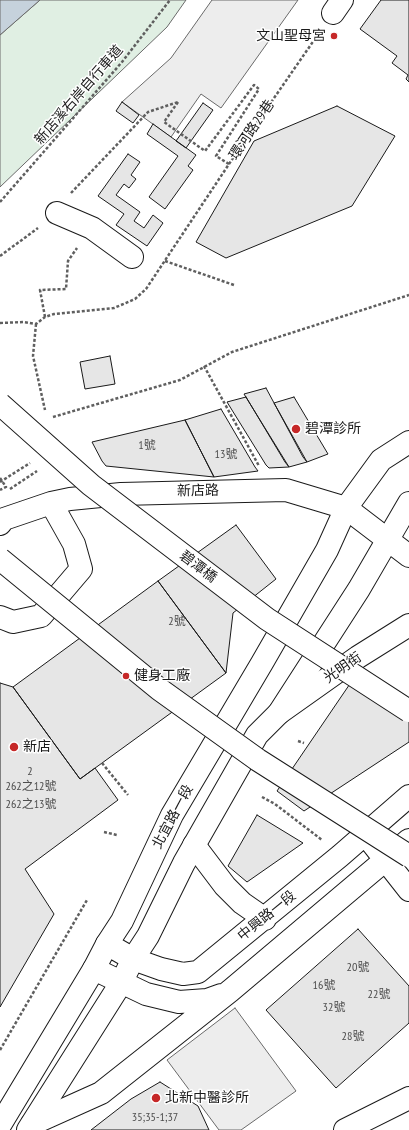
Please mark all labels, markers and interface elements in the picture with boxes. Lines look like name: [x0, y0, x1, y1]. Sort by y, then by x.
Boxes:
place label: 文山聖母宮: [256, 28, 326, 44]
marker: 文山聖母宮: [329, 31, 339, 41]
street label: 新店溪右岸自行車道: [31, 42, 127, 148]
street label: 環河路29巷: [226, 97, 278, 163]
place label: 碧潭診所: [305, 421, 361, 437]
marker: 碧潭診所: [290, 423, 302, 435]
house number: 1號: [138, 439, 156, 453]
house number: 13號: [215, 448, 237, 462]
street label: 新店路: [177, 482, 219, 500]
street label: 碧潭橋: [176, 548, 220, 586]
house number: 2號: [168, 615, 186, 629]
street label: 光明街: [321, 649, 365, 687]
place label: 健身工廠: [134, 668, 190, 684]
marker: 健身工廠: [121, 671, 131, 681]
place label: 新店: [23, 739, 51, 755]
marker: 新店: [8, 741, 20, 753]
house number: 2: [27, 765, 33, 779]
house number: 262之12號: [6, 780, 56, 794]
street label: 北宜路一段: [149, 782, 197, 852]
house number: 262之13號: [6, 798, 56, 812]
street label: 中興路一段: [235, 887, 299, 945]
house number: 20號: [347, 961, 369, 975]
house number: 16號: [313, 979, 335, 993]
house number: 22號: [368, 988, 390, 1002]
house number: 32號: [323, 1001, 345, 1015]
house number: 28號: [342, 1030, 364, 1044]
place label: 北新中醫診所: [165, 1090, 249, 1106]
marker: 北新中醫診所: [150, 1092, 162, 1104]
house number: 35;35-1;37: [132, 1111, 178, 1125]

